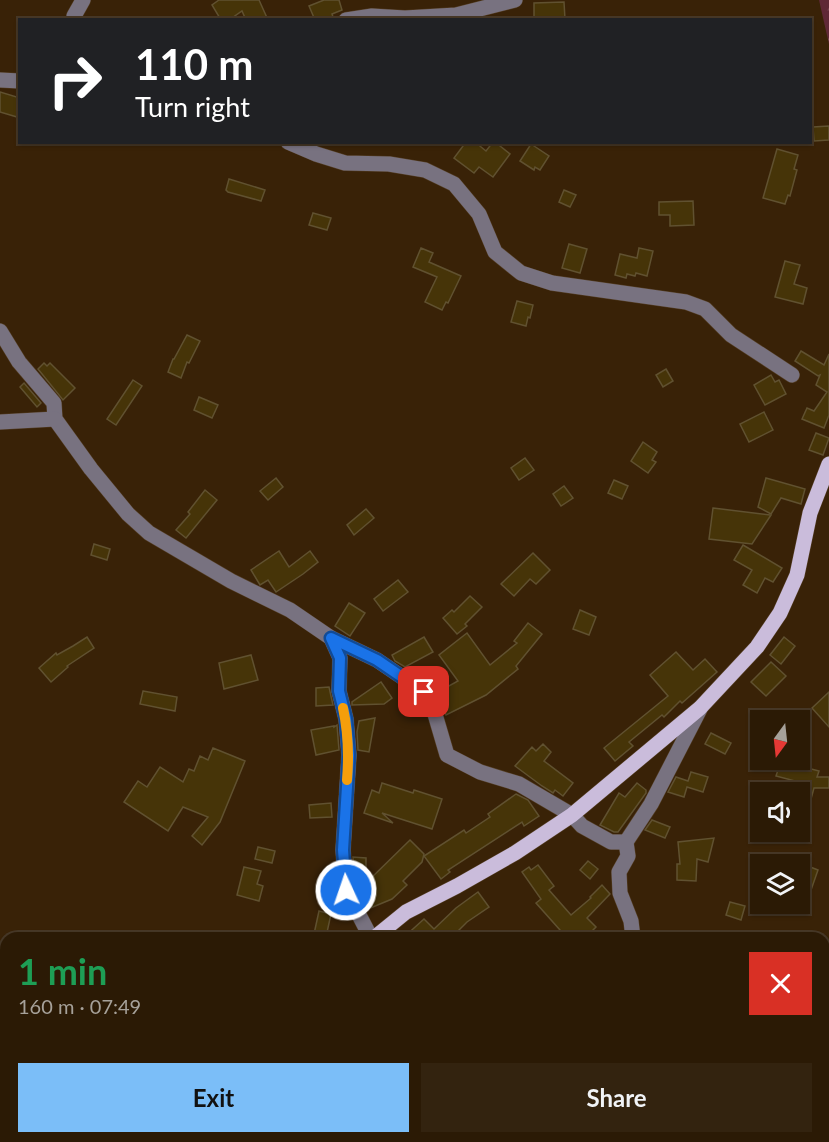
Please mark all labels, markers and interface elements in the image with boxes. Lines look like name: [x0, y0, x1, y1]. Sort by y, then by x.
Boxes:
text: 110 m: [135, 39, 253, 89]
icon: right: [36, 42, 114, 120]
text: Turn right: [135, 90, 250, 123]
pin: [398, 666, 449, 717]
icon: arrive: [407, 675, 440, 708]
north arrow: [750, 710, 810, 770]
map controls: [750, 710, 810, 914]
button: sound: [750, 782, 810, 842]
button: layers: [750, 854, 810, 914]
position arrow: [314, 858, 378, 922]
text: 1 min: [18, 949, 107, 993]
button: close: [749, 952, 812, 1015]
text: 160 m · 07:49: [18, 994, 141, 1018]
button: Exit: [18, 1063, 409, 1132]
button: Share: [421, 1063, 812, 1132]

